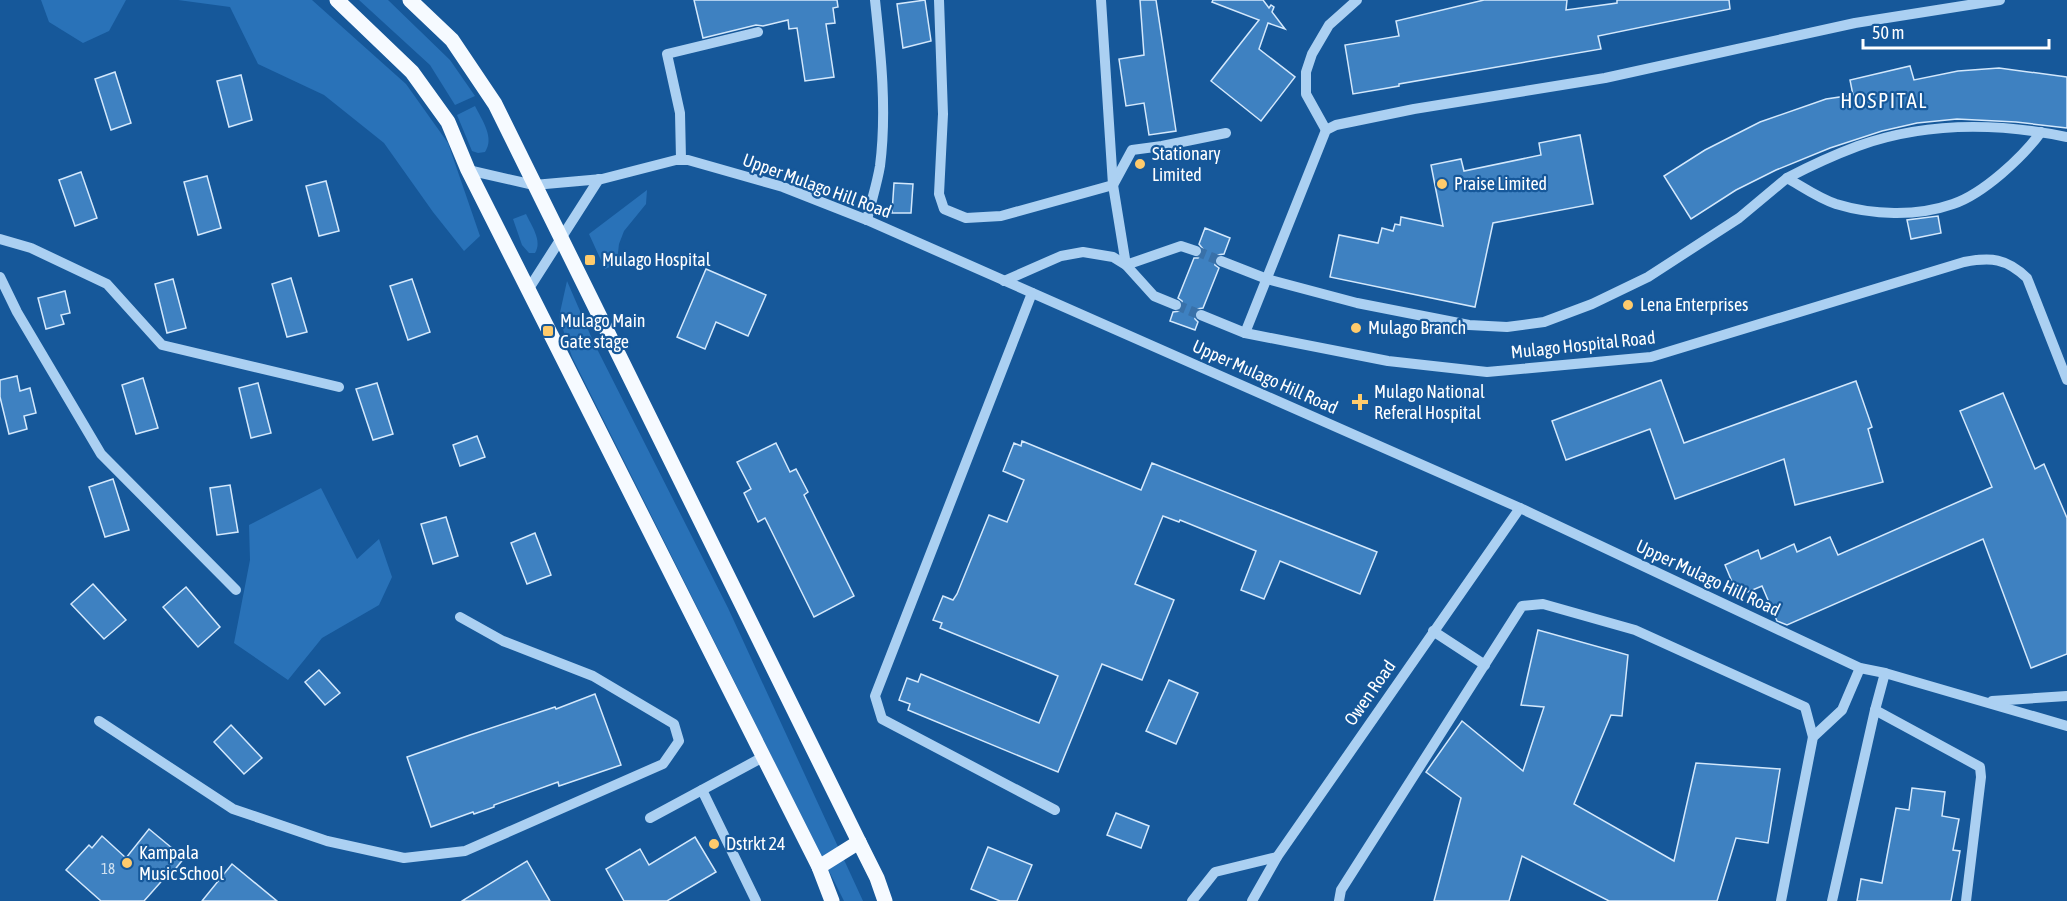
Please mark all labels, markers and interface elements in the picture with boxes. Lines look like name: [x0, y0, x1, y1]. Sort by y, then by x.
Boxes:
scale bar: [1863, 12, 2049, 50]
text: 50 m: [1872, 22, 1904, 43]
district label: HOSPITAL: [1840, 88, 1928, 112]
place label: Stationary Limited: [1152, 143, 1221, 185]
street label: Upper Mulago Hill Road: [740, 149, 894, 222]
marker: Stationary Limited: [1133, 157, 1147, 171]
place label: Praise Limited: [1454, 173, 1547, 194]
marker: Praise Limited: [1435, 177, 1449, 191]
place label: Mulago Hospital: [602, 249, 711, 270]
marker: Mulago Hospital: [583, 253, 597, 267]
place label: Lena Enterprises: [1640, 294, 1748, 315]
marker: Lena Enterprises: [1621, 298, 1635, 312]
place label: Mulago Main Gate stage: [560, 310, 646, 352]
place label: Mulago Branch: [1368, 317, 1466, 338]
marker: Mulago Branch: [1349, 321, 1363, 335]
marker: Mulago Main Gate stage: [541, 324, 555, 338]
street label: Mulago Hospital Road: [1510, 326, 1656, 363]
street label: Upper Mulago Hill Road: [1189, 335, 1341, 418]
place label: Mulago National Referal Hospital: [1374, 381, 1485, 423]
marker: Mulago National Referal Hospital: [1351, 393, 1369, 411]
street label: Upper Mulago Hill Road: [1633, 535, 1784, 620]
street label: Owen Road: [1340, 656, 1400, 729]
place label: Dstrkt 24: [726, 833, 785, 854]
marker: Dstrkt 24: [707, 837, 721, 851]
place label: Kampala Music School: [139, 842, 224, 884]
marker: Kampala Music School: [120, 856, 134, 870]
house number: 18: [101, 860, 115, 877]

